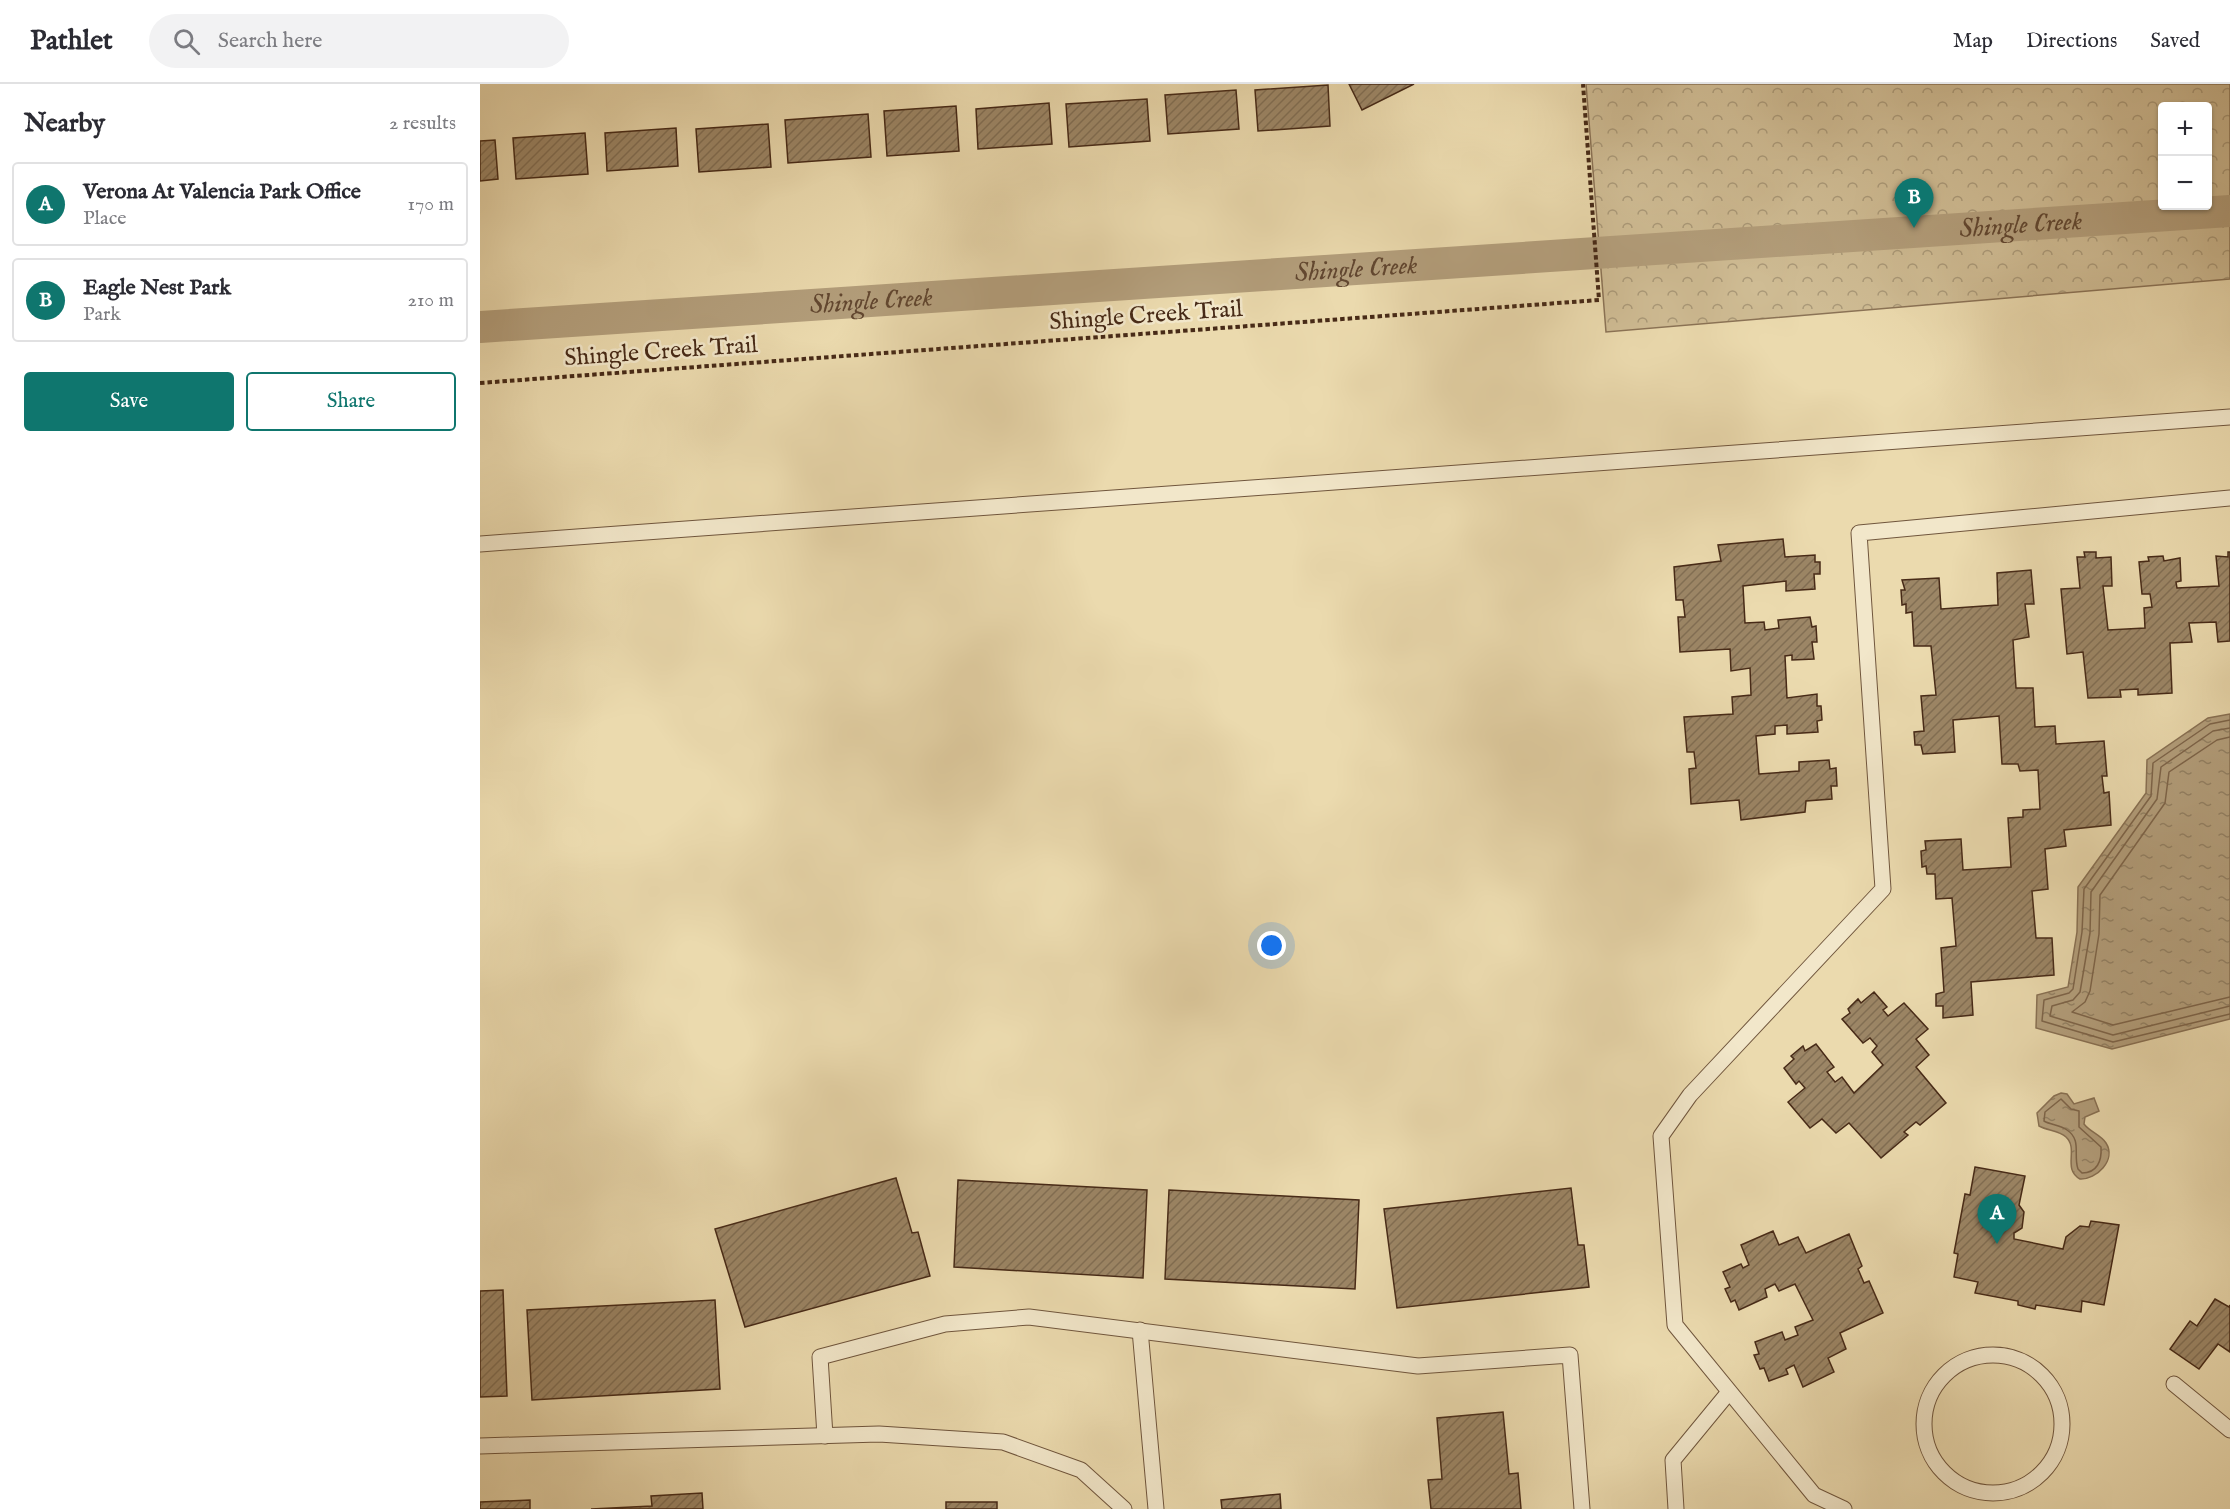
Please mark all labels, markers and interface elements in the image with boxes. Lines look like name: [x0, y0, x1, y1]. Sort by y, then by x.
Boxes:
search box: [149, 14, 569, 68]
text: Pathlet: [30, 24, 113, 59]
icon: search: [170, 25, 203, 58]
text: Search here: [218, 27, 322, 55]
text: Map: [1953, 28, 1993, 55]
text: Directions: [2026, 28, 2117, 55]
text: Saved: [2150, 28, 2200, 55]
map controls: [2158, 102, 2212, 210]
button: +: [2158, 102, 2212, 156]
text: Nearby: [24, 107, 105, 140]
text: 2 results: [389, 111, 456, 136]
button: −: [2158, 156, 2212, 210]
text: Verona At Valencia Park Office: [83, 178, 361, 206]
pin: B: [1894, 178, 1934, 228]
text: A: [39, 192, 52, 217]
text: 170 m: [408, 192, 454, 217]
water label: Shingle Creek: [1958, 204, 2084, 245]
text: Place: [83, 206, 126, 231]
water label: Shingle Creek: [1294, 248, 1419, 289]
text: Eagle Nest Park: [83, 274, 231, 302]
water label: Shingle Creek: [809, 280, 934, 322]
text: B: [39, 288, 52, 313]
text: 210 m: [408, 288, 454, 313]
street label: Shingle Creek Trail: [1048, 294, 1244, 338]
text: Park: [83, 302, 121, 327]
street label: Shingle Creek Trail: [563, 330, 759, 374]
button: Save: [24, 372, 234, 431]
button: Share: [246, 372, 456, 431]
your location: [1257, 931, 1286, 960]
pin: A: [1978, 1194, 2017, 1244]

